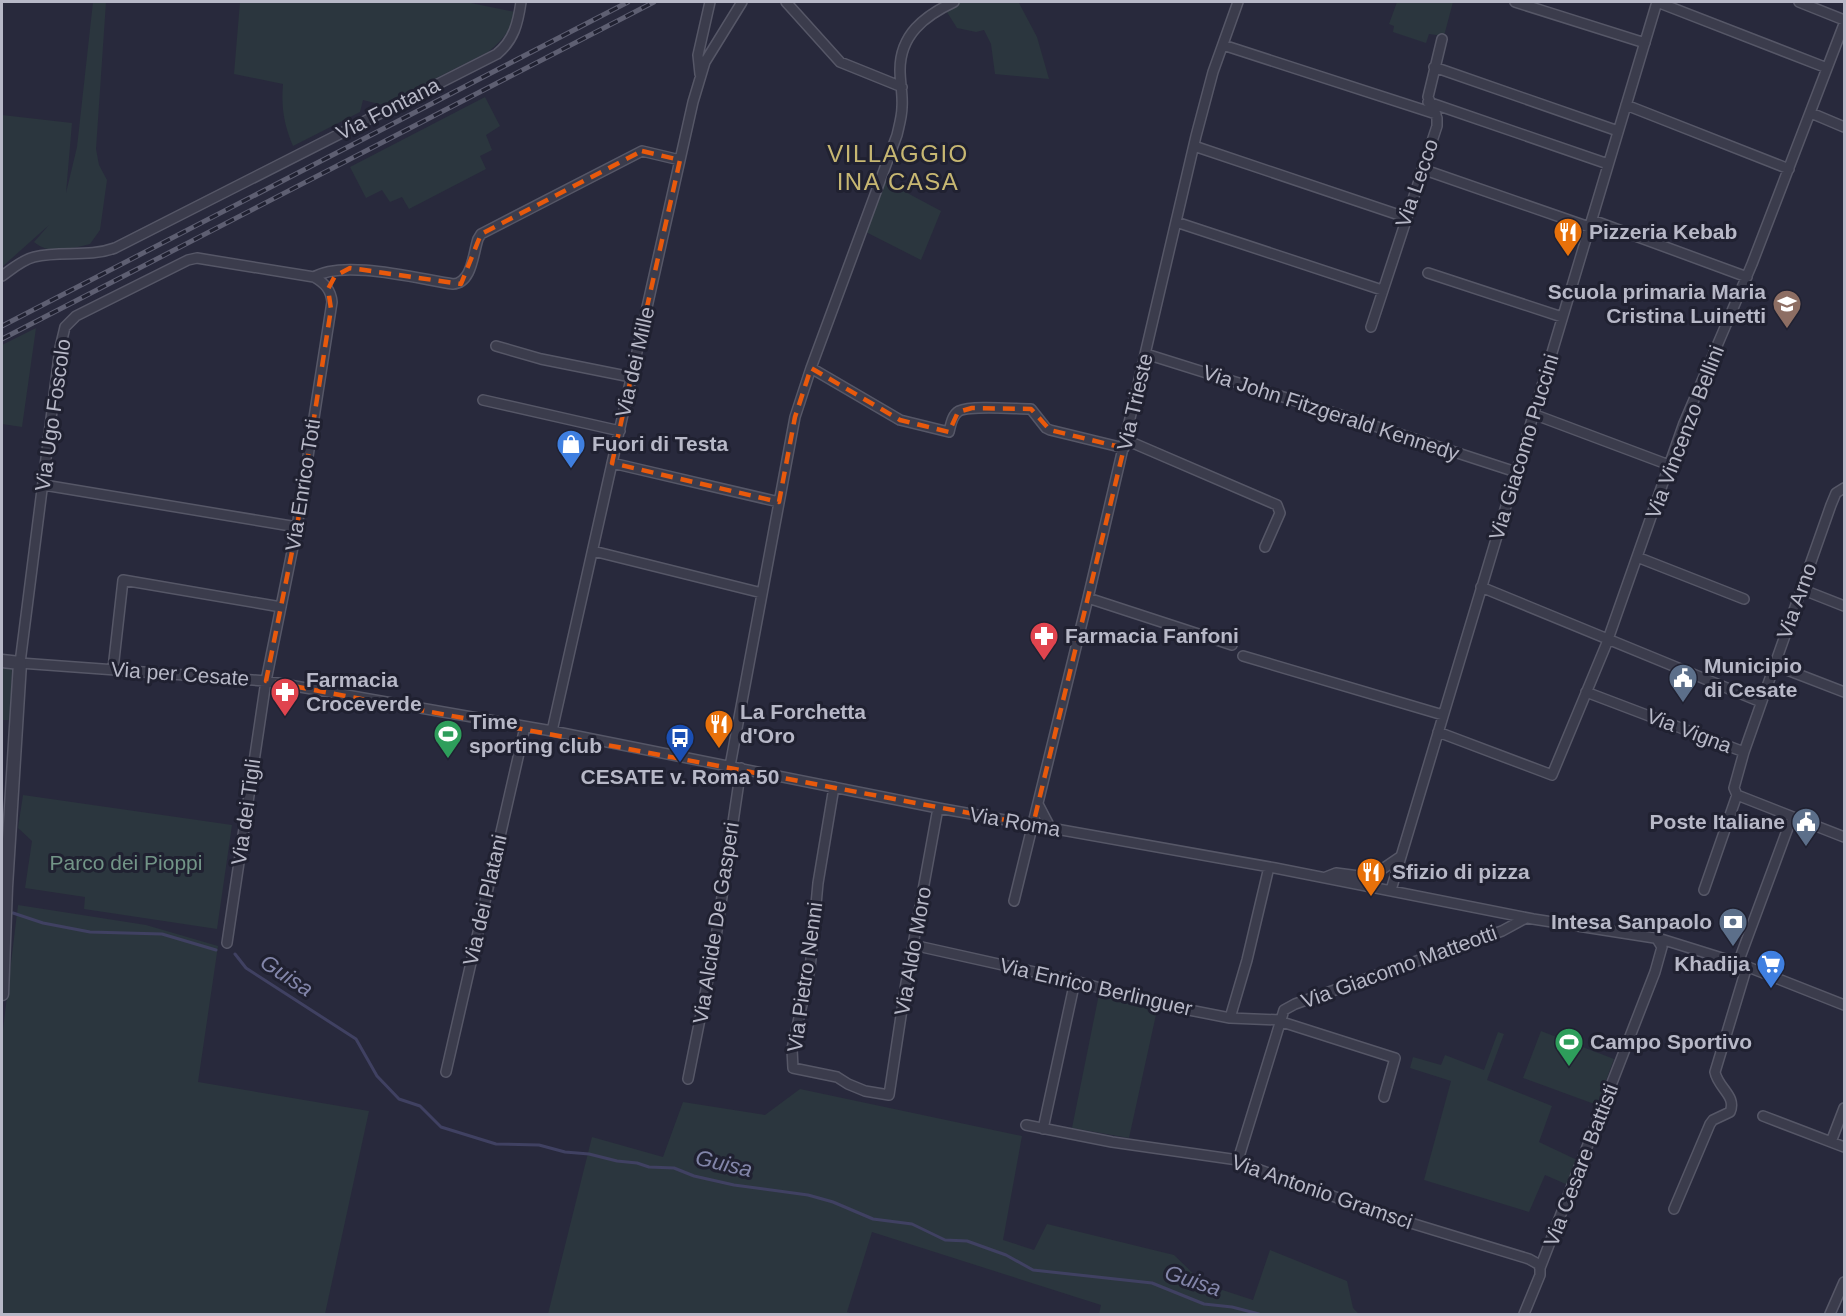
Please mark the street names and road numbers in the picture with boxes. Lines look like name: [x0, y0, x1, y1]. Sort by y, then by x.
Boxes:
street label: Via Fontana: [332, 73, 444, 144]
street label: Via Lecco: [1391, 136, 1442, 230]
street label: Via dei Mille: [611, 304, 658, 419]
street label: Via Ugo Foscolo: [30, 337, 75, 493]
street label: Via Vincenzo Bellini: [1641, 342, 1728, 522]
street label: Via Trieste: [1112, 351, 1157, 453]
street label: Via Giacomo Puccini: [1484, 351, 1563, 543]
street label: Via John Fitzgerald Kennedy: [1200, 360, 1463, 465]
street label: Via Enrico Toti: [281, 417, 324, 553]
street label: Via Arno: [1772, 560, 1821, 642]
street label: Via per Cesate: [110, 657, 250, 690]
street label: Via Vigna: [1643, 704, 1735, 757]
street label: Via dei Tigli: [227, 757, 264, 867]
street label: Via Roma: [968, 802, 1063, 841]
street label: Via Alcide De Gasperi: [688, 820, 743, 1025]
street label: Via dei Platani: [458, 832, 511, 968]
street label: Via Aldo Moro: [890, 885, 935, 1017]
street label: Via Pietro Nenni: [783, 900, 826, 1053]
street label: Via Giacomo Matteotti: [1298, 920, 1500, 1013]
street label: Via Enrico Berlinguer: [998, 953, 1195, 1020]
street label: Via Cesare Battisti: [1539, 1080, 1622, 1249]
street label: Via Antonio Gramsci: [1229, 1150, 1416, 1233]

